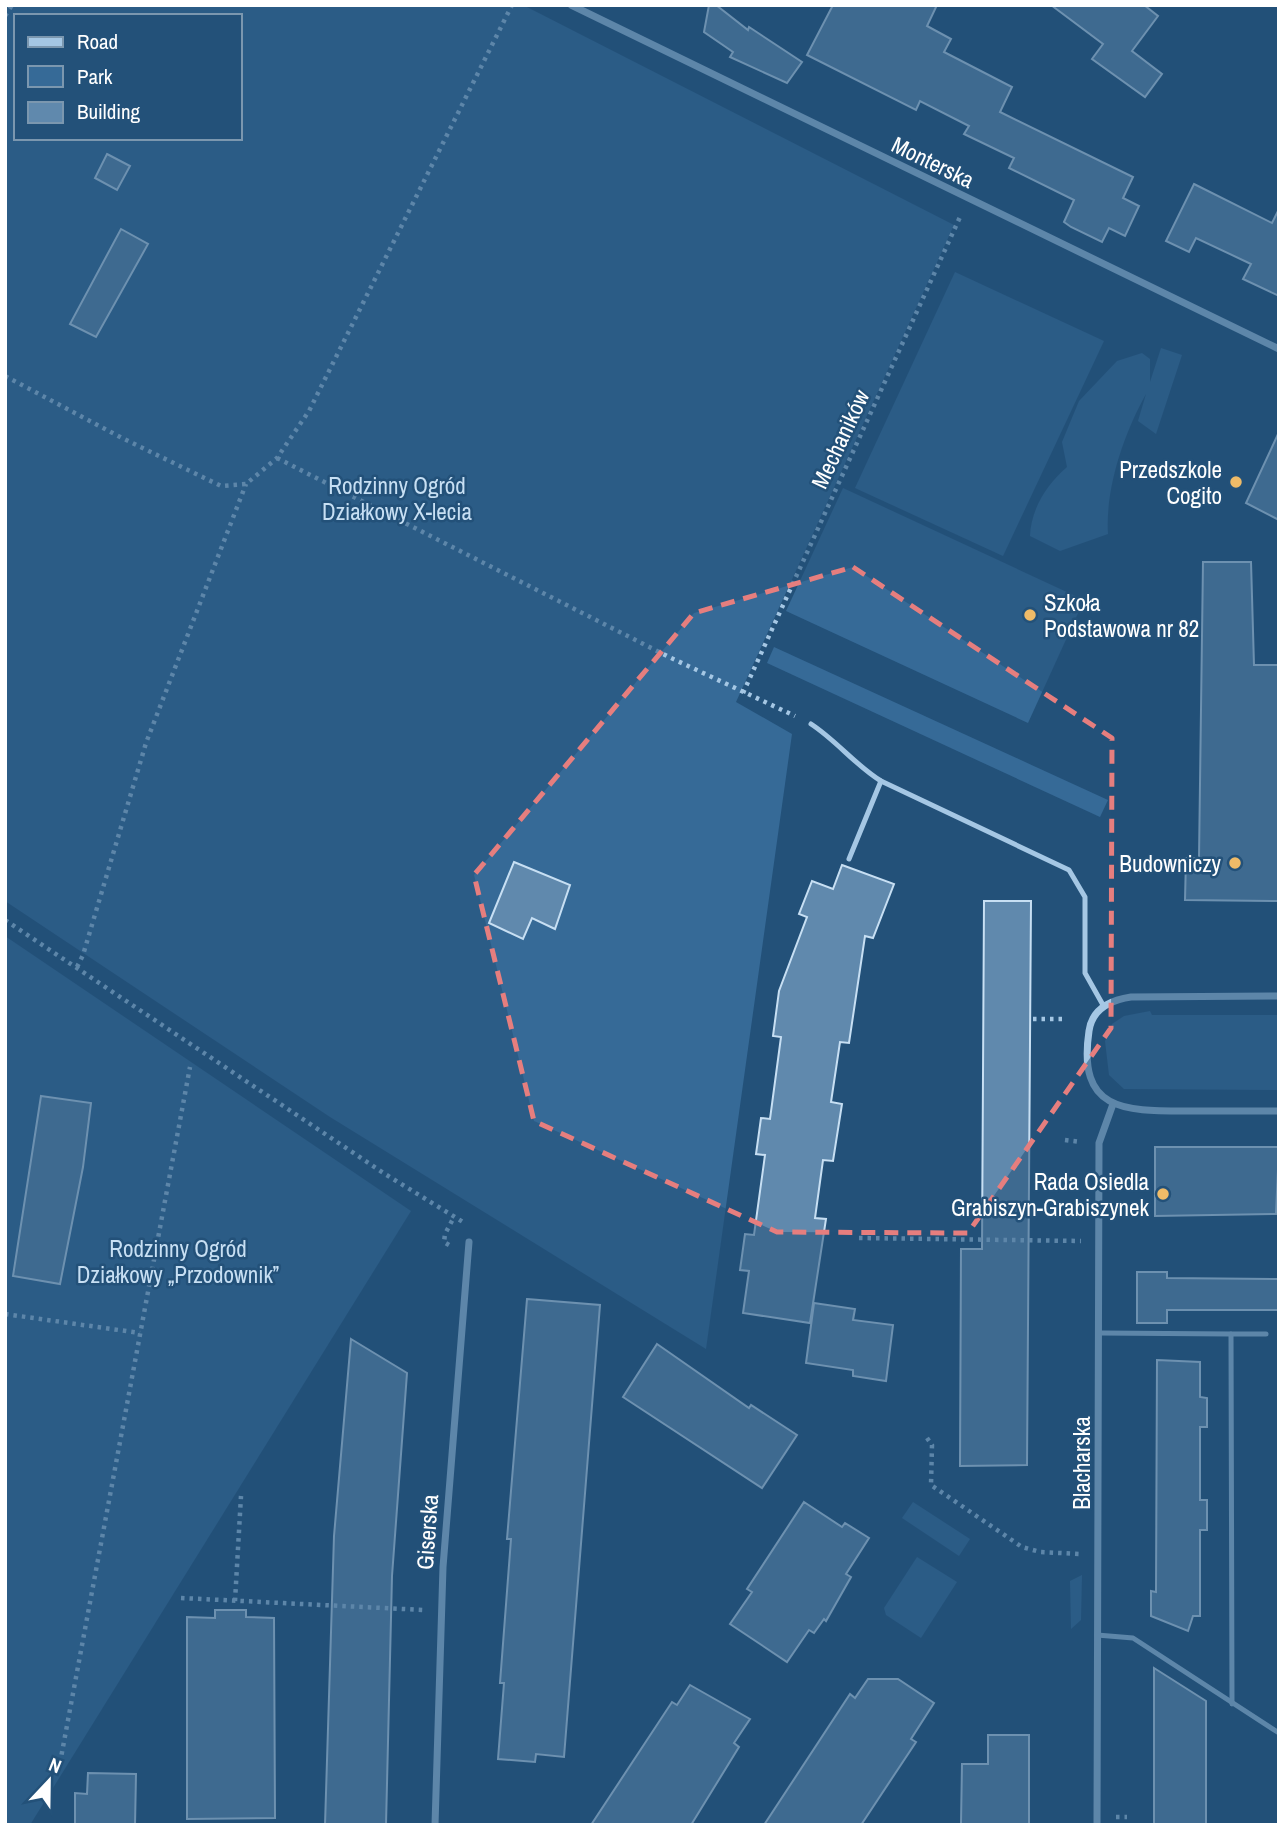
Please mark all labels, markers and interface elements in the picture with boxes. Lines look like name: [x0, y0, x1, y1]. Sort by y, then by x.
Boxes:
legend: [14, 14, 242, 140]
text: Road: [77, 27, 118, 56]
text: Park: [77, 62, 113, 91]
text: Building: [77, 97, 141, 126]
street label: Monterska: [887, 129, 980, 195]
street label: Mechaników: [804, 384, 877, 494]
place label: Przedszkole Cogito: [1119, 454, 1222, 511]
park label: Rodzinny Ogród Działkowy X-lecia: [322, 470, 472, 527]
marker: Przedszkole Cogito: [1228, 474, 1244, 490]
place label: Szkoła Podstawowa nr 82: [1044, 587, 1199, 644]
marker: Szkoła Podstawowa nr 82: [1022, 607, 1038, 623]
place label: Budowniczy: [1119, 848, 1222, 879]
marker: Budowniczy: [1227, 855, 1243, 871]
place label: Rada Osiedla Grabiszyn-Grabiszynek: [951, 1166, 1150, 1223]
marker: Rada Osiedla Grabiszyn-Grabiszynek: [1155, 1186, 1171, 1202]
park label: Rodzinny Ogród Działkowy „Przodownik”: [77, 1233, 279, 1290]
street label: Blacharska: [1066, 1416, 1097, 1510]
street label: Giserska: [409, 1493, 445, 1571]
north arrow: [14, 1746, 84, 1816]
text: N: [45, 1751, 65, 1779]

